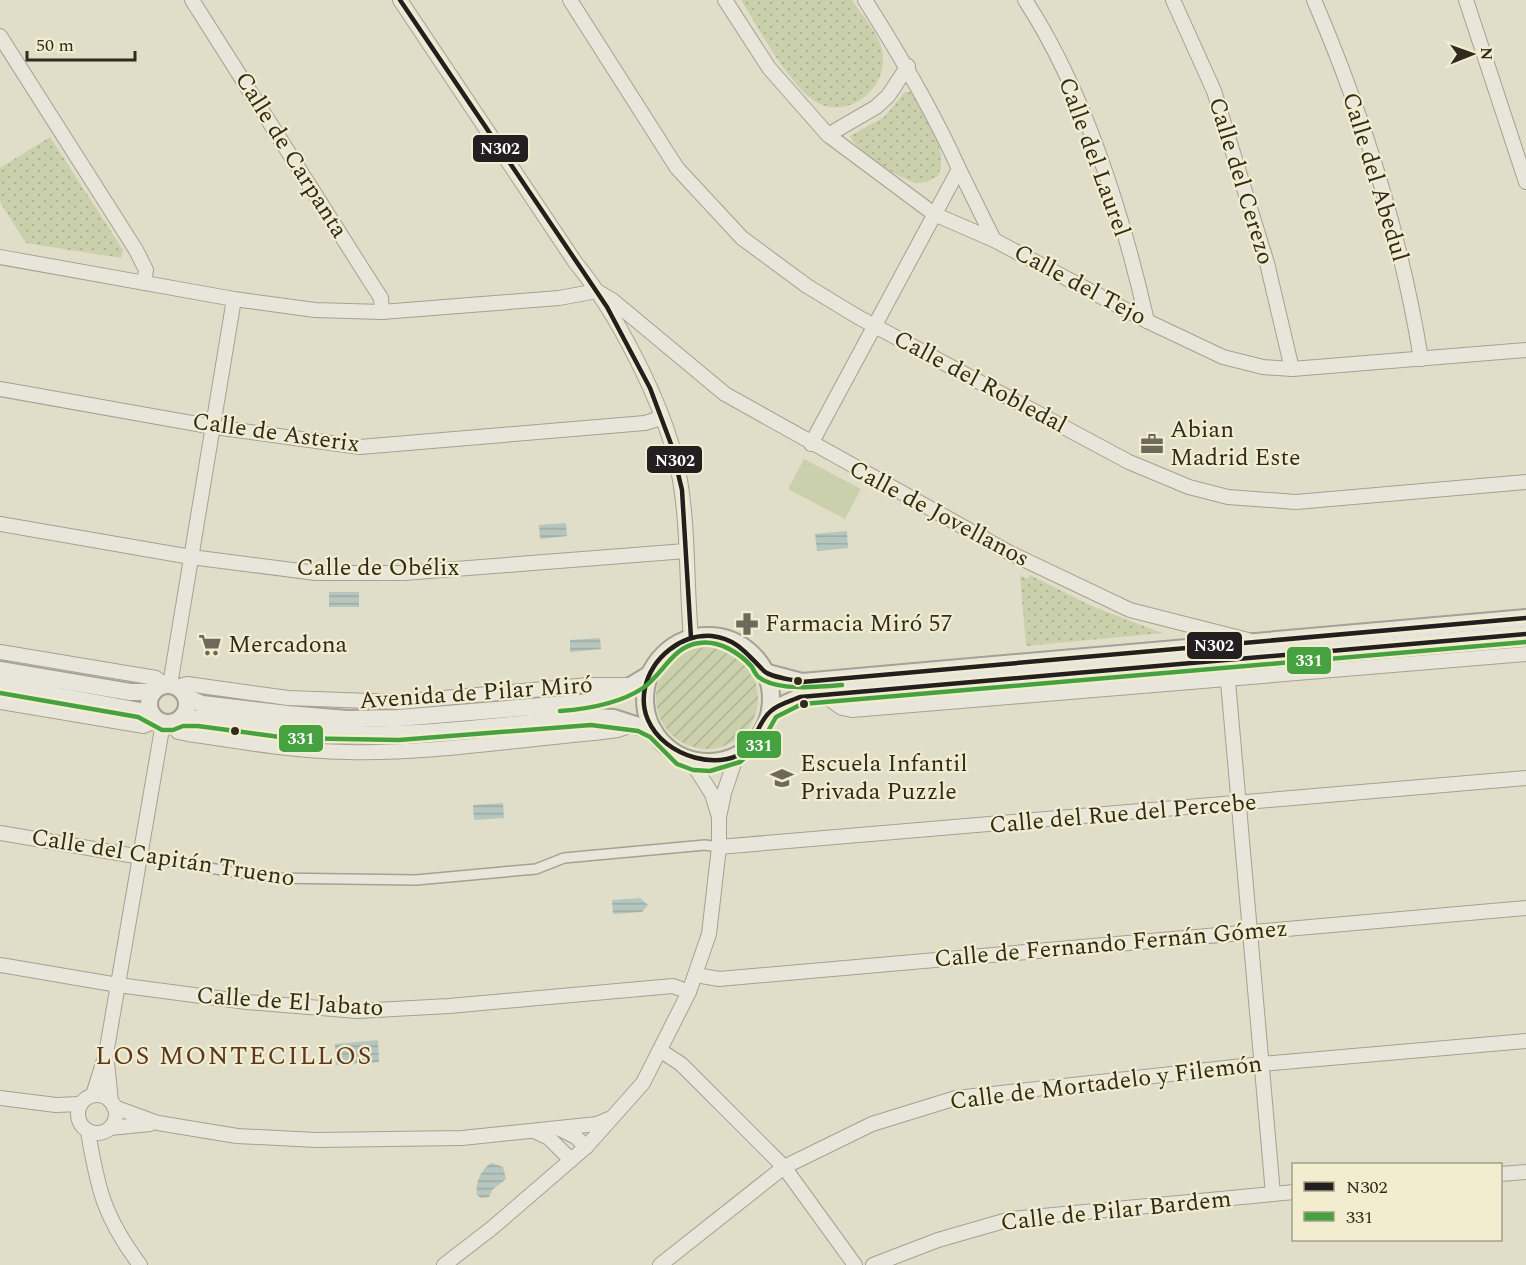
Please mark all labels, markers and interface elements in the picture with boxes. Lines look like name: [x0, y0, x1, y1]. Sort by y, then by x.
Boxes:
scale bar: [27, 24, 135, 62]
north arrow: [1442, 24, 1502, 84]
text: 50 m: [36, 32, 74, 59]
text: N: [1474, 47, 1498, 60]
street label: Calle de Carpanta: [225, 65, 357, 245]
street label: Calle del Laurel: [1048, 72, 1140, 242]
street label: Calle del Abedul: [1332, 88, 1418, 266]
street label: Calle del Cerezo: [1198, 93, 1284, 269]
line badge: N302: [472, 134, 529, 163]
text: N302: [480, 137, 520, 161]
street label: Calle del Tejo: [1007, 235, 1153, 335]
street label: Calle del Robledal: [887, 321, 1073, 443]
street label: Calle de Asterix: [190, 403, 362, 463]
place label: Abian Madrid Este: [1170, 412, 1301, 476]
office icon: Abian Madrid Este: [1139, 431, 1165, 457]
line badge: N302: [646, 445, 703, 474]
text: N302: [655, 449, 695, 473]
street label: Calle de Jovellanos: [842, 451, 1036, 577]
street label: Calle de Obélix: [297, 550, 459, 586]
place label: Farmacia Miró 57: [765, 606, 953, 642]
pharmacy icon: Farmacia Miró 57: [734, 611, 760, 637]
place label: Mercadona: [228, 627, 348, 663]
line badge: N302: [1186, 631, 1243, 660]
supermarket icon: Mercadona: [197, 632, 223, 658]
text: N302: [1194, 634, 1234, 658]
line badge: 331: [1286, 646, 1332, 675]
text: 331: [1296, 649, 1322, 673]
street label: Avenida de Pilar Miró: [358, 667, 594, 719]
unlabelled marker: [792, 675, 804, 687]
unlabelled marker: [798, 698, 810, 710]
line badge: 331: [278, 724, 324, 753]
unlabelled marker: [229, 725, 241, 737]
text: 331: [288, 727, 314, 751]
line badge: 331: [736, 730, 782, 759]
text: 331: [746, 734, 772, 758]
place label: Escuela Infantil Privada Puzzle: [800, 746, 968, 810]
school or university icon: Escuela Infantil Privada Puzzle: [769, 765, 795, 791]
street label: Calle del Rue del Percebe: [988, 784, 1258, 844]
street label: Calle del Capitán Trueno: [29, 819, 297, 897]
street label: Calle de Fernando Fernán Gómez: [933, 911, 1289, 977]
street label: Calle de El Jabato: [195, 978, 385, 1026]
district label: LOS MONTECILLOS: [95, 1036, 373, 1076]
street label: Calle de Mortadelo y Filemón: [948, 1046, 1264, 1120]
legend: [1292, 1163, 1502, 1241]
text: N302: [1346, 1174, 1387, 1201]
street label: Calle de Pilar Bardem: [999, 1181, 1233, 1241]
text: 331: [1346, 1204, 1373, 1231]

